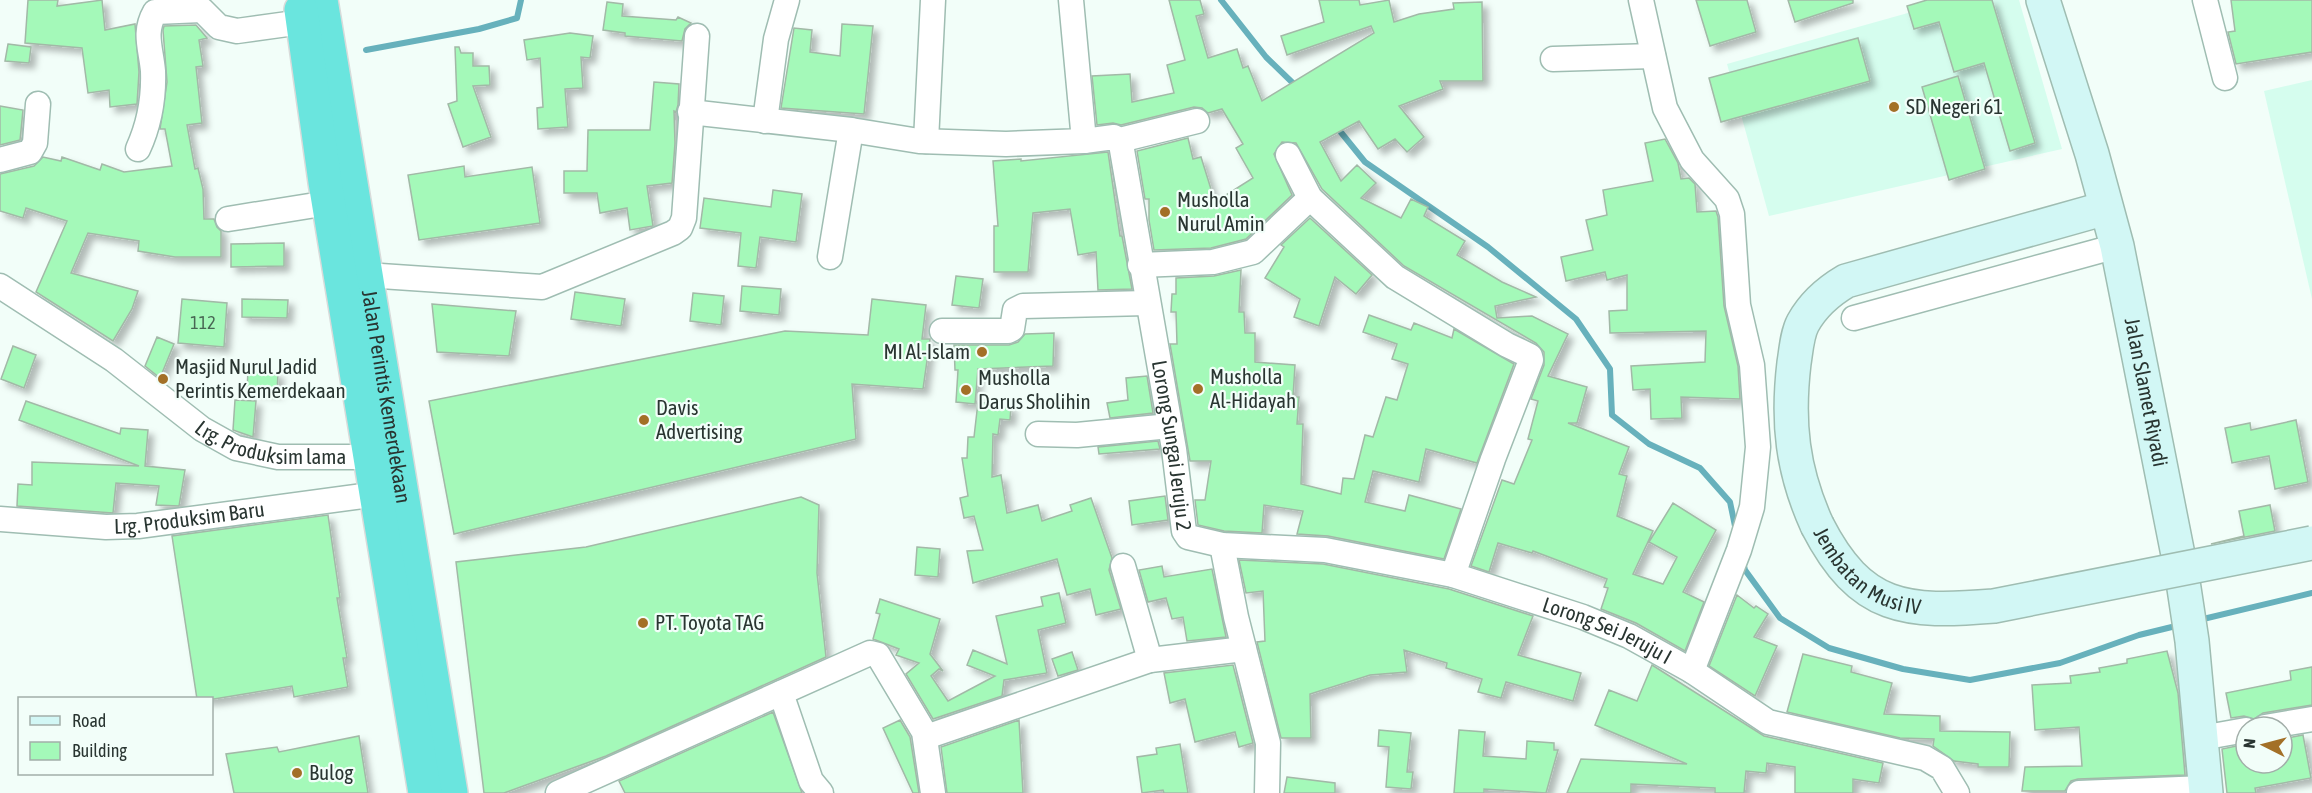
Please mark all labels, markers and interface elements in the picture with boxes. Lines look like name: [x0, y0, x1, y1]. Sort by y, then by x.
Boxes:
place label: SD Negeri 61: [1906, 94, 2003, 118]
marker: SD Negeri 61: [1887, 100, 1901, 114]
place label: Musholla Nurul Amin: [1177, 187, 1265, 235]
marker: Musholla Nurul Amin: [1158, 205, 1172, 219]
street label: Jalan Perintis Kemerdekaan: [358, 288, 416, 505]
house number: 112: [190, 312, 216, 333]
street label: Jalan Slamet Riyadi: [2120, 316, 2173, 468]
place label: MI Al-Islam: [883, 339, 970, 363]
marker: MI Al-Islam: [975, 345, 989, 359]
place label: Masjid Nurul Jadid Perintis Kemerdekaan: [175, 354, 346, 402]
street label: Lorong Sungai Jeruju 2: [1148, 358, 1197, 532]
place label: Musholla Al-Hidayah: [1210, 364, 1296, 412]
place label: Musholla Darus Sholihin: [978, 365, 1091, 413]
marker: Masjid Nurul Jadid Perintis Kemerdekaan: [156, 372, 170, 386]
marker: Musholla Al-Hidayah: [1191, 382, 1205, 396]
marker: Musholla Darus Sholihin: [959, 383, 973, 397]
place label: Davis Advertising: [656, 395, 743, 443]
marker: Davis Advertising: [637, 413, 651, 427]
street label: Lrg. Produksim lama: [191, 415, 346, 468]
street label: Lrg. Produksim Baru: [114, 496, 266, 538]
street label: Jembatan Musi IV: [1809, 523, 1923, 619]
street label: Lorong Sei Jeruju I: [1540, 592, 1676, 668]
place label: PT. Toyota TAG: [655, 610, 765, 634]
marker: PT. Toyota TAG: [636, 616, 650, 630]
legend: [18, 697, 213, 775]
text: Road: [72, 710, 106, 731]
north arrow: [2234, 715, 2294, 775]
text: N: [2240, 738, 2259, 749]
text: Building: [72, 740, 127, 761]
place label: Bulog: [309, 760, 353, 784]
marker: Bulog: [290, 766, 304, 780]

